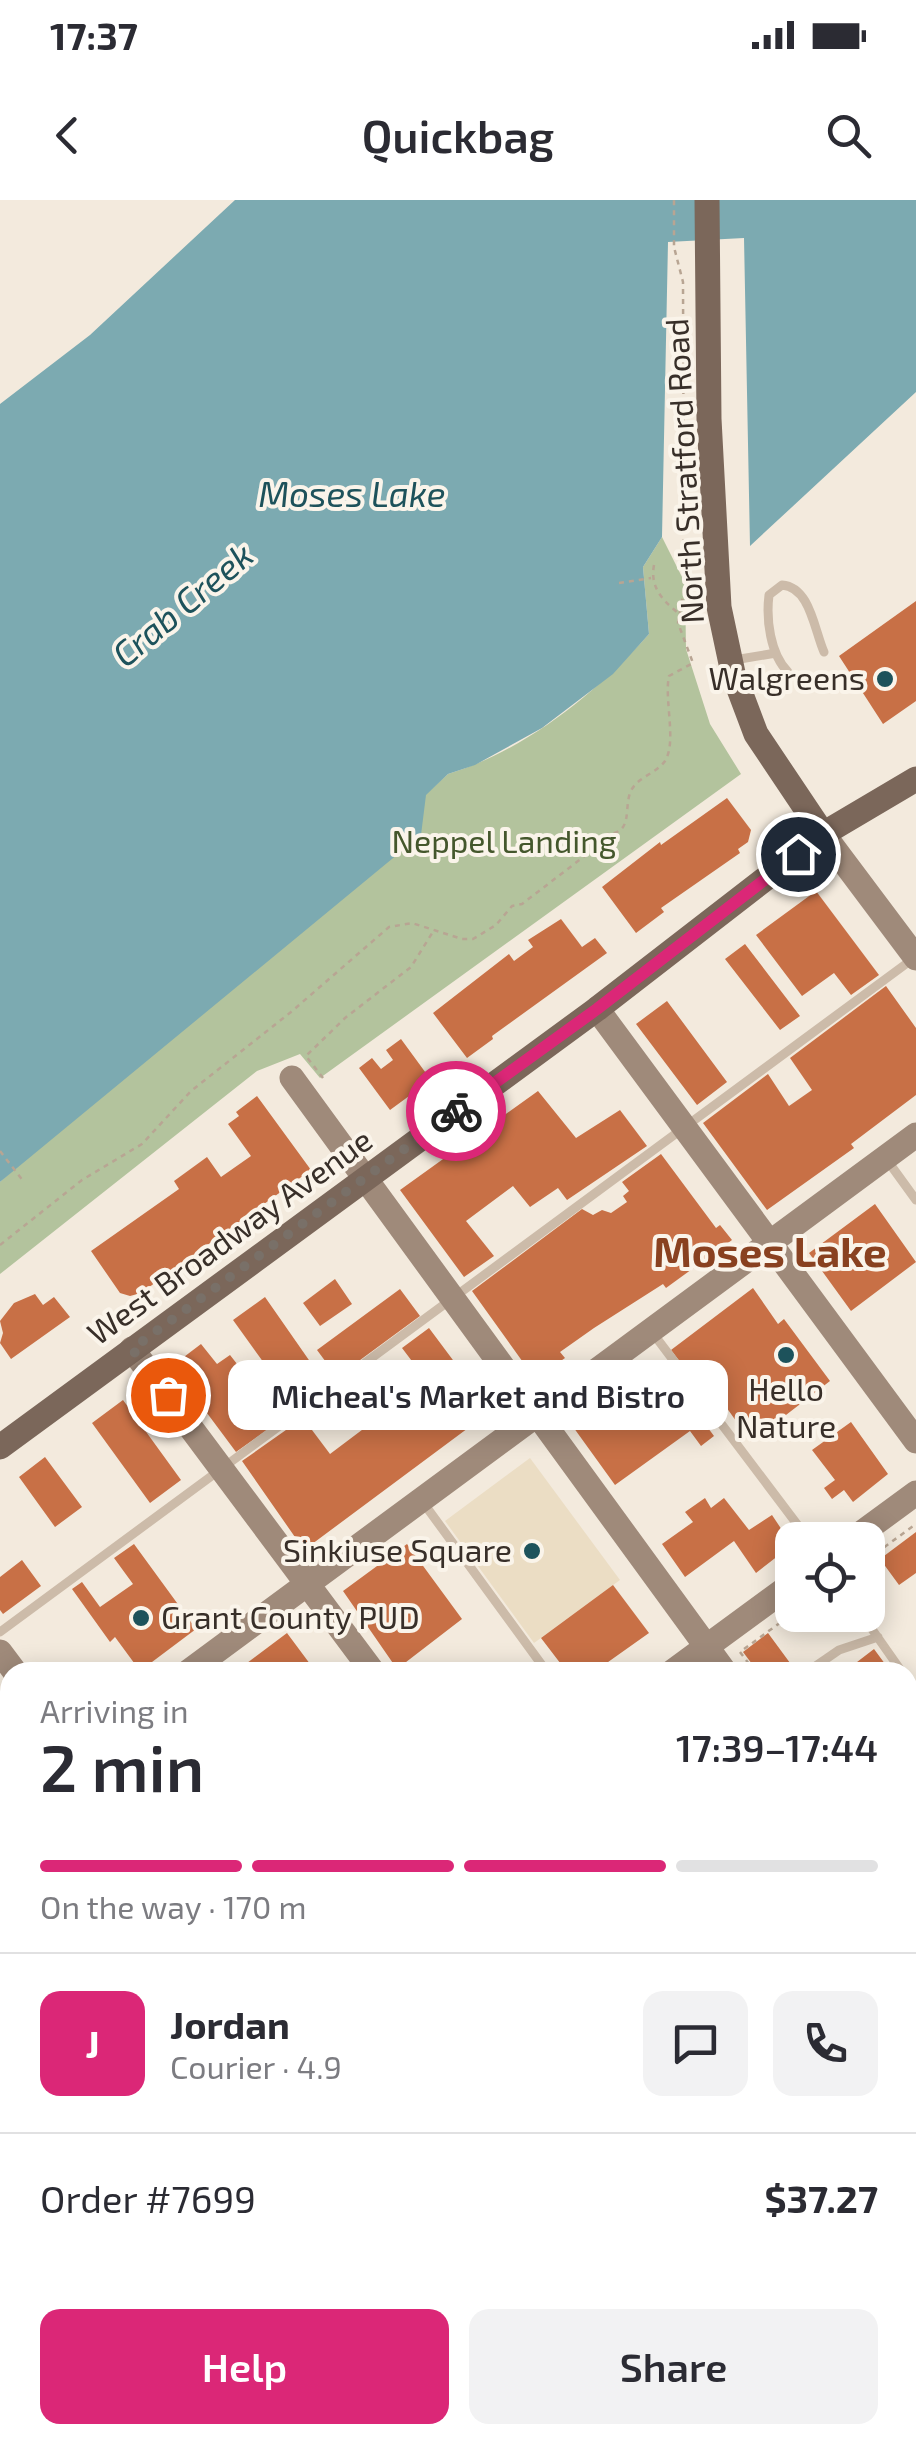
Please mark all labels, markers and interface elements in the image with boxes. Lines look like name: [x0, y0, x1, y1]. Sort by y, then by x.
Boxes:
text: 17:37: [50, 12, 138, 58]
icon: back: [40, 108, 95, 163]
text: Quickbag: [362, 108, 554, 162]
icon: search: [821, 108, 876, 163]
street label: North Stratford Road: [656, 317, 710, 625]
water label: Moses Lake: [258, 472, 446, 514]
water label: Crab Creek: [103, 533, 261, 674]
place label: Walgreens: [708, 658, 865, 696]
marker: Walgreens: [874, 668, 896, 690]
pin: [756, 812, 841, 897]
park label: Neppel Landing: [391, 821, 617, 859]
icon: home: [771, 827, 826, 882]
courier: [406, 1061, 506, 1161]
icon: bike: [429, 1084, 484, 1139]
street label: West Broadway Avenue: [79, 1119, 379, 1351]
district label: Moses Lake: [653, 1225, 887, 1275]
marker: Hello Nature: [775, 1344, 797, 1366]
pin: [126, 1353, 211, 1438]
callout: Micheal's Market and Bistro: [228, 1360, 728, 1430]
icon: bag: [141, 1368, 196, 1423]
place label: Hello Nature: [736, 1369, 836, 1444]
text: Micheal's Market and Bistro: [271, 1376, 685, 1414]
map controls: [775, 1522, 885, 1632]
button: locate: [775, 1522, 885, 1632]
place label: Sinkiuse Square: [283, 1530, 512, 1568]
marker: Sinkiuse Square: [521, 1540, 543, 1562]
place label: Grant County PUD: [161, 1597, 420, 1635]
marker: Grant County PUD: [130, 1607, 152, 1629]
text: Arriving in: [40, 1691, 189, 1729]
text: 17:39–17:44: [676, 1724, 878, 1770]
text: 2 min: [40, 1727, 204, 1805]
text: On the way · 170 m: [40, 1887, 306, 1925]
button: chat: [643, 1991, 748, 2096]
button: phone: [773, 1991, 878, 2096]
text: Jordan: [170, 2001, 290, 2047]
text: J: [85, 2020, 100, 2066]
text: Courier · 4.9: [170, 2047, 342, 2085]
text: Order #7699: [40, 2175, 256, 2221]
text: $37.27: [765, 2175, 878, 2221]
button: Help: [40, 2309, 449, 2424]
button: Share: [469, 2309, 878, 2424]

